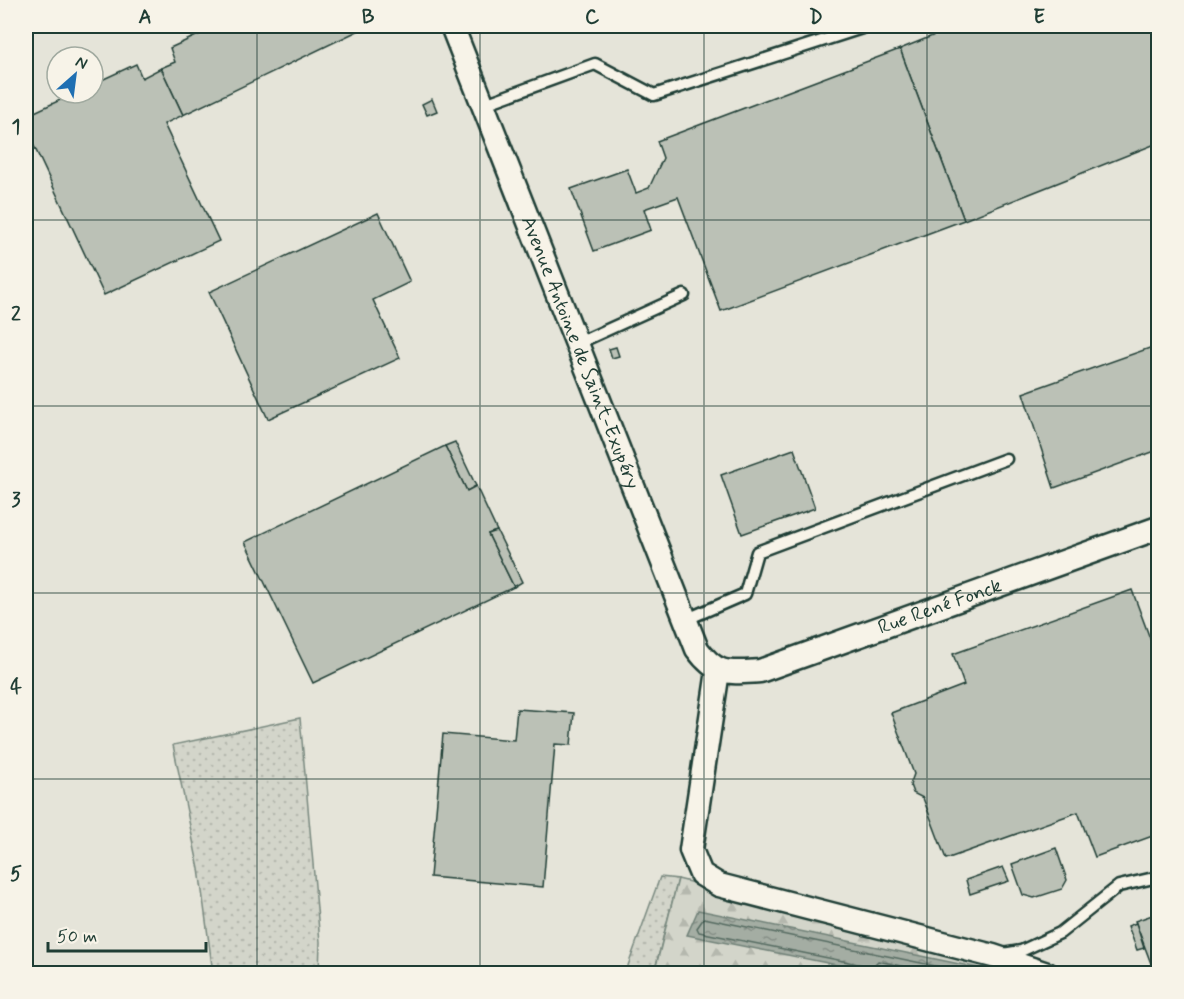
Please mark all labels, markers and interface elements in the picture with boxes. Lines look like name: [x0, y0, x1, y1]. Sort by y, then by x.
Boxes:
text: A: [138, 4, 152, 31]
text: B: [362, 4, 375, 31]
text: C: [585, 4, 600, 31]
text: D: [809, 4, 823, 31]
text: E: [1033, 4, 1045, 31]
north arrow: [45, 45, 105, 105]
text: N: [72, 51, 91, 75]
text: 1: [12, 114, 20, 141]
street label: Avenue Antoine de Saint-Exupéry: [515, 212, 646, 493]
text: 2: [11, 301, 21, 328]
text: 3: [11, 487, 21, 514]
street label: Rue René Fonck: [874, 572, 1005, 641]
text: 4: [10, 674, 22, 701]
text: 5: [10, 861, 22, 888]
scale bar: [48, 915, 206, 953]
text: 50 m: [57, 925, 97, 949]

